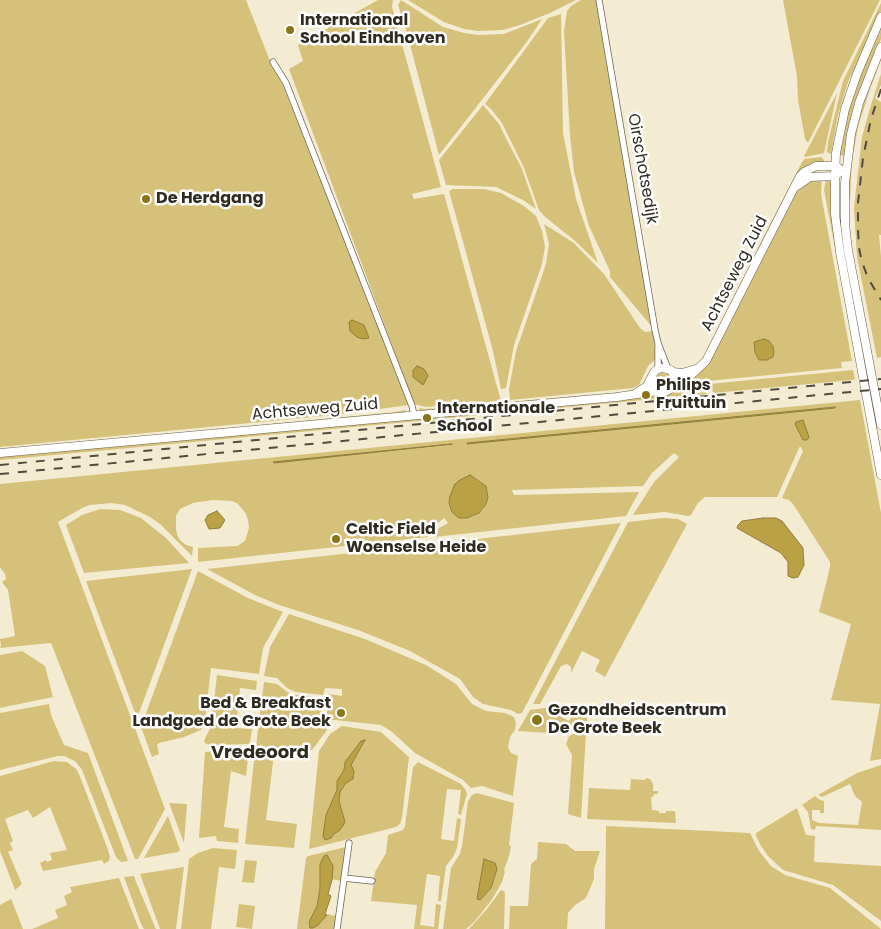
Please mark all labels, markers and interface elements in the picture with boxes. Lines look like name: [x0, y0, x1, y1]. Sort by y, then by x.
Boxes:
place label: International School Eindhoven: [300, 11, 445, 49]
marker: International School Eindhoven: [284, 24, 296, 36]
street label: Oirschotsedijk: [623, 112, 661, 226]
place label: De Herdgang: [156, 189, 264, 209]
marker: De Herdgang: [140, 193, 152, 205]
street label: Achtseweg Zuid: [698, 213, 772, 335]
place label: Philips Fruittuin: [656, 376, 726, 414]
marker: Philips Fruittuin: [640, 389, 652, 401]
street label: Achtseweg Zuid: [251, 395, 379, 425]
place label: Internationale School: [437, 399, 555, 437]
marker: Internationale School: [421, 412, 433, 424]
place label: Celtic Field Woenselse Heide: [346, 520, 486, 558]
marker: Celtic Field Woenselse Heide: [330, 533, 342, 545]
place label: Bed & Breakfast Landgoed de Grote Beek: [132, 694, 331, 732]
place label: Gezondheidscentrum De Grote Beek: [548, 701, 726, 739]
marker: Bed & Breakfast Landgoed de Grote Beek: [335, 707, 347, 719]
marker: Gezondheidscentrum De Grote Beek: [530, 713, 544, 727]
district label: Vredeoord: [211, 742, 309, 764]

